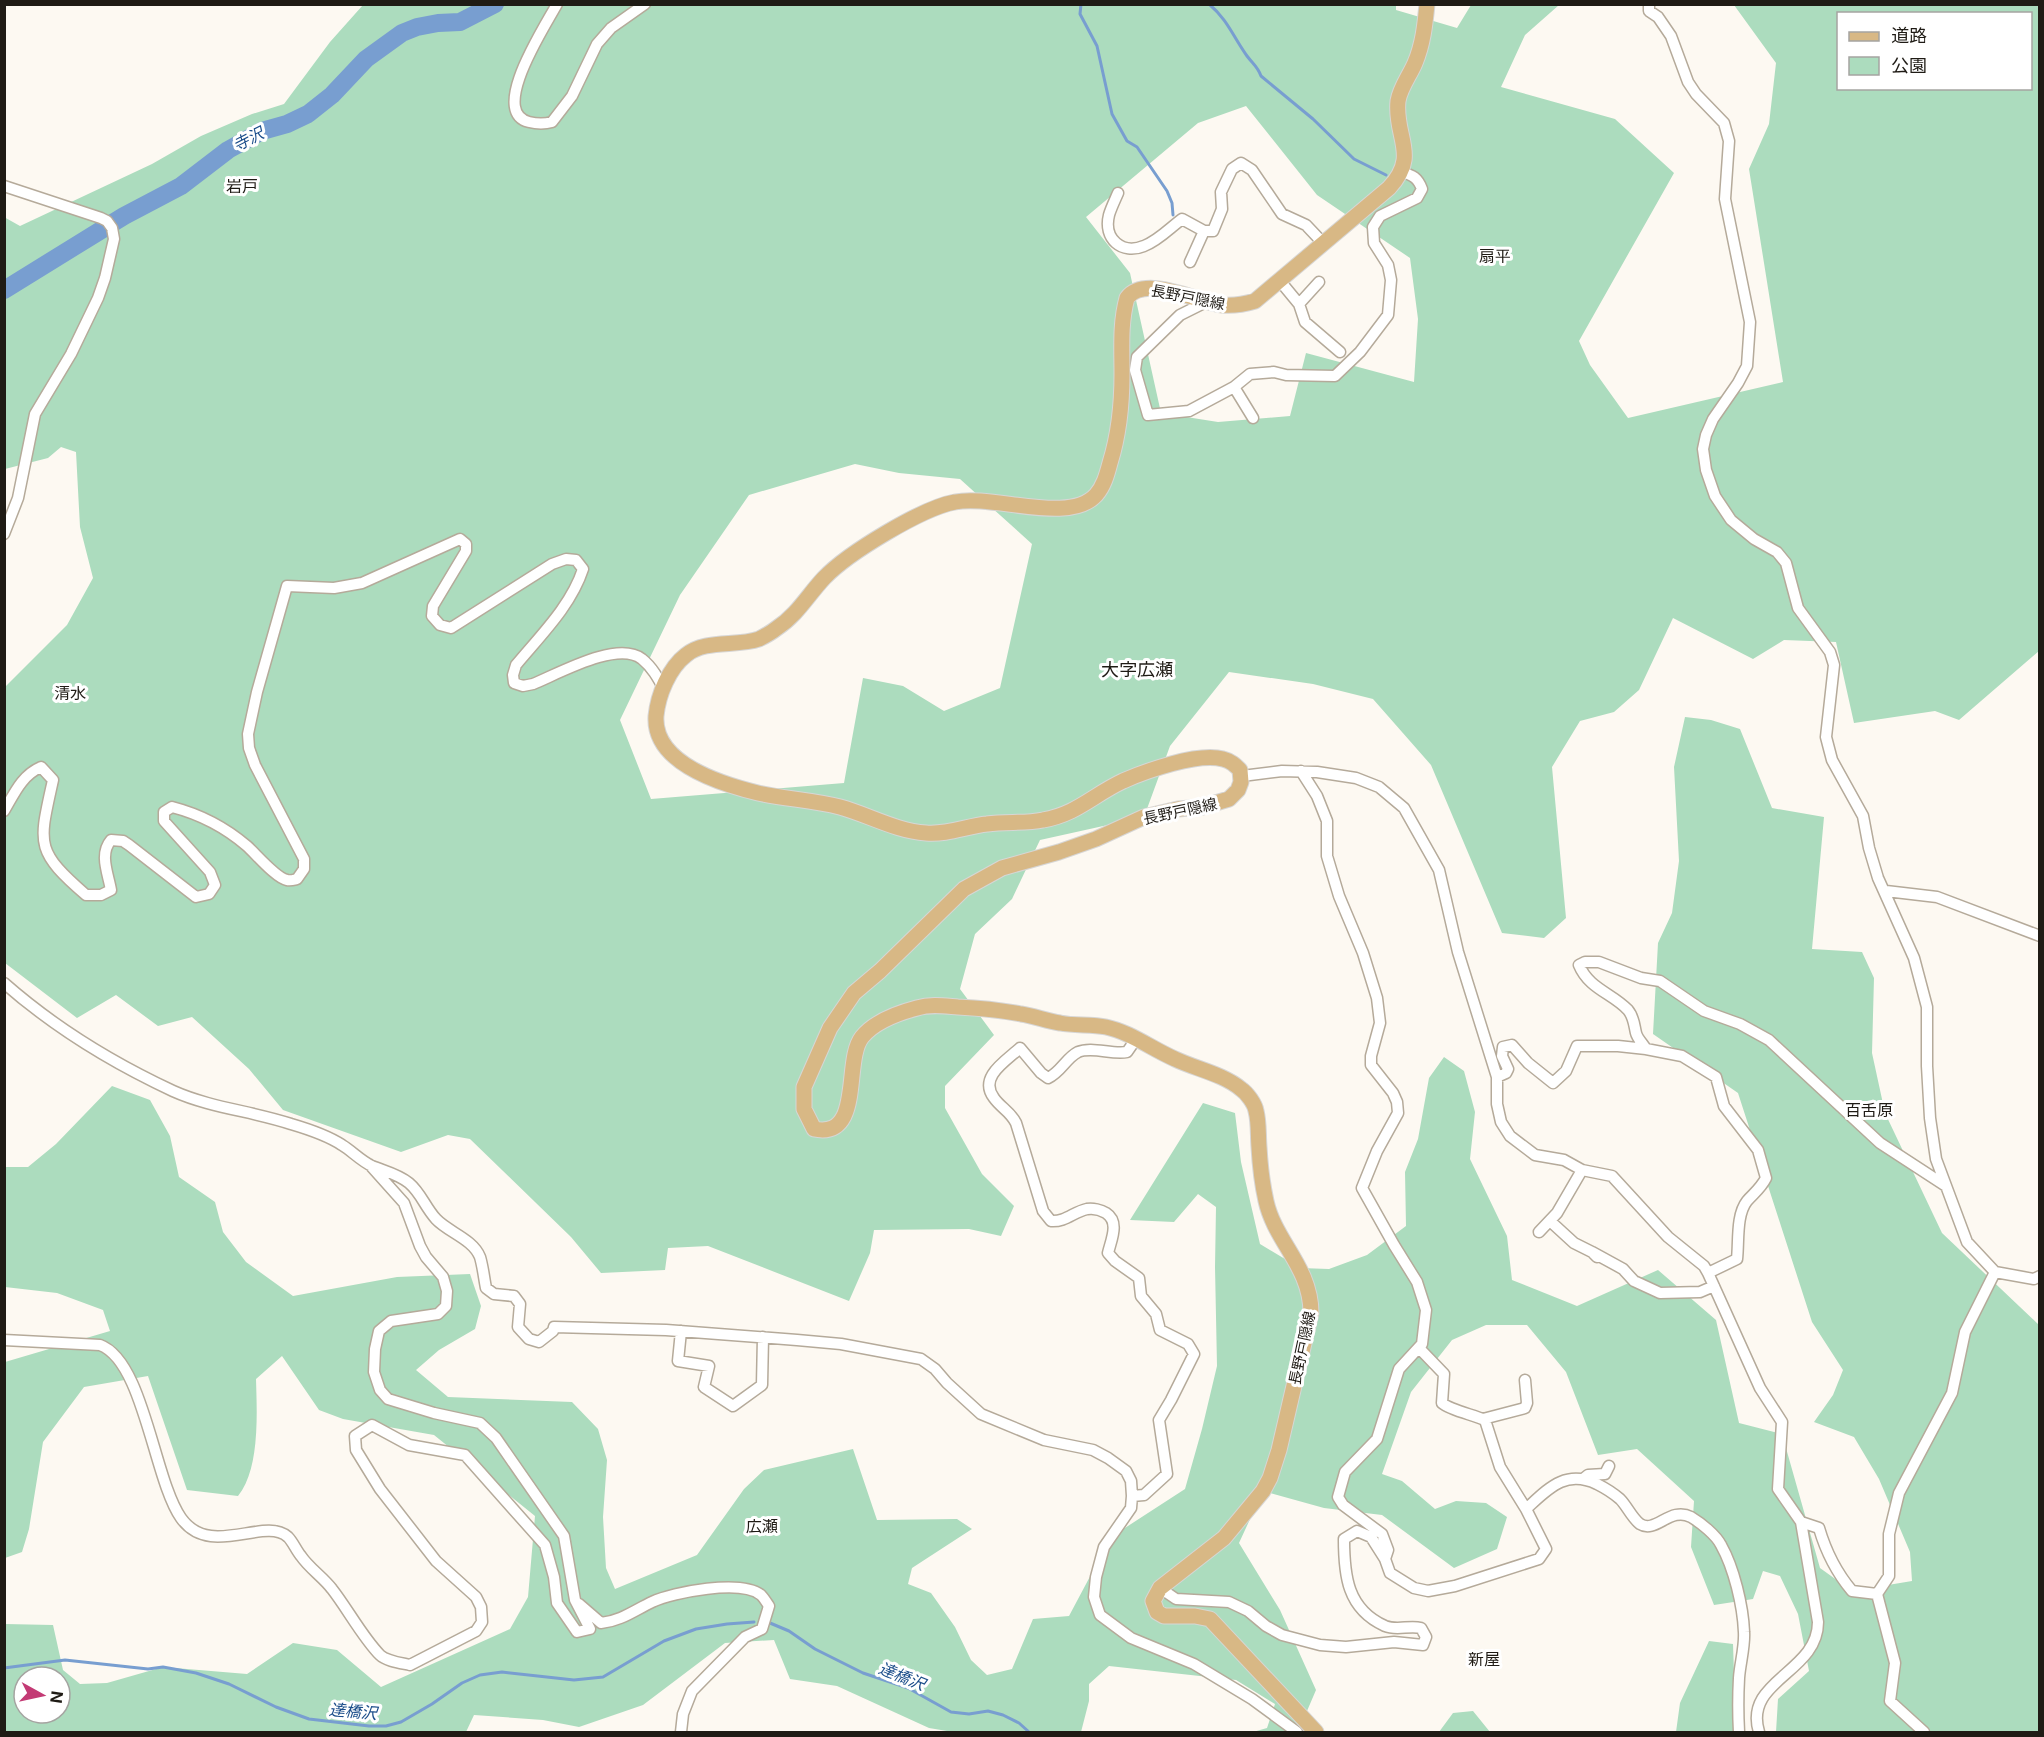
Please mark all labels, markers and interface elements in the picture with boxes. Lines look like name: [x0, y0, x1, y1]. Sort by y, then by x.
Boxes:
legend: [1837, 12, 2032, 90]
text: 道路: [1891, 25, 1927, 46]
text: 公園: [1891, 55, 1927, 76]
water label: 寺沢: [229, 122, 269, 155]
district label: 岩戸: [226, 176, 258, 196]
district label: 扇平: [1479, 246, 1511, 266]
street label: 長野戸隠線: [1149, 281, 1227, 313]
district label: 大字広瀬: [1101, 659, 1173, 680]
district label: 清水: [54, 683, 86, 703]
street label: 長野戸隠線: [1141, 794, 1219, 828]
district label: 百舌原: [1845, 1100, 1893, 1120]
street label: 長野戸隠線: [1285, 1309, 1319, 1387]
district label: 広瀬: [746, 1516, 778, 1536]
district label: 新屋: [1468, 1649, 1500, 1669]
water label: 達橋沢: [876, 1658, 930, 1695]
north arrow: [12, 1665, 72, 1725]
text: N: [46, 1690, 68, 1705]
water label: 達橋沢: [328, 1699, 380, 1723]

